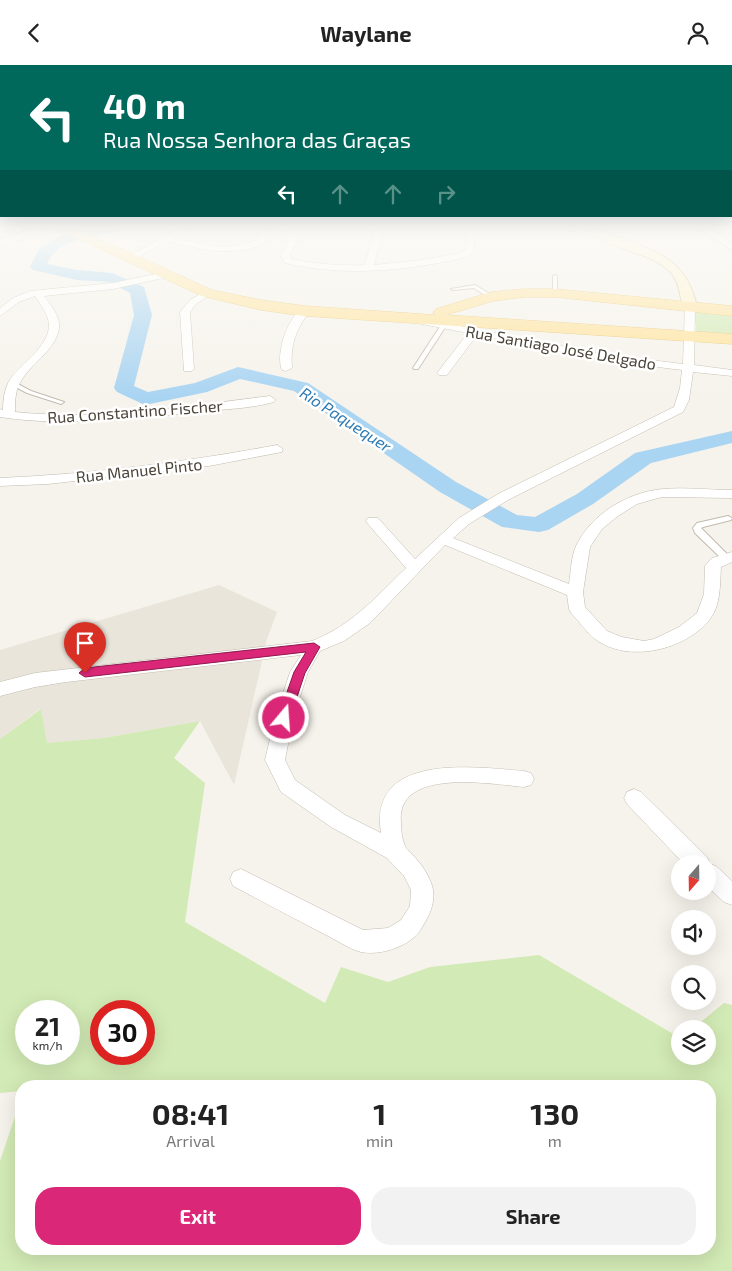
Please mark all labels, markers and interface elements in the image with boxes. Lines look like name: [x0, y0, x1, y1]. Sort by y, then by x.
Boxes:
icon: back: [20, 19, 48, 47]
icon: person: [684, 19, 712, 47]
text: Waylane: [320, 20, 412, 46]
text: 40 m: [103, 84, 186, 126]
icon: left: [20, 85, 85, 150]
text: Rua Nossa Senhora das Graças: [103, 126, 411, 152]
icon: left: [273, 180, 301, 208]
icon: ahead: [326, 180, 354, 208]
icon: ahead: [379, 180, 407, 208]
icon: right: [432, 180, 460, 208]
street label: Rua Santiago José Delgado: [464, 321, 658, 373]
water label: Rio Paquequer: [297, 382, 396, 456]
street label: Rua Constantino Fischer: [47, 395, 224, 427]
street label: Rua Manuel Pinto: [75, 454, 203, 486]
pin: [64, 622, 106, 673]
icon: arrive: [71, 629, 99, 657]
position arrow: [257, 691, 309, 743]
north arrow: [671, 855, 716, 900]
map controls: [671, 855, 716, 1065]
button: sound: [671, 910, 716, 955]
button: search: [671, 965, 716, 1010]
speed limit sign: 30: [90, 1000, 155, 1065]
text: 21: [35, 1011, 60, 1041]
button: layers: [671, 1020, 716, 1065]
text: km/h: [33, 1038, 62, 1052]
text: 08:41: [152, 1095, 229, 1131]
text: 1: [373, 1095, 386, 1131]
text: 130: [530, 1095, 579, 1131]
text: Arrival: [166, 1131, 215, 1150]
text: min: [366, 1131, 393, 1150]
text: m: [548, 1131, 562, 1150]
button: Exit: [35, 1187, 361, 1245]
button: Share: [371, 1187, 696, 1245]

